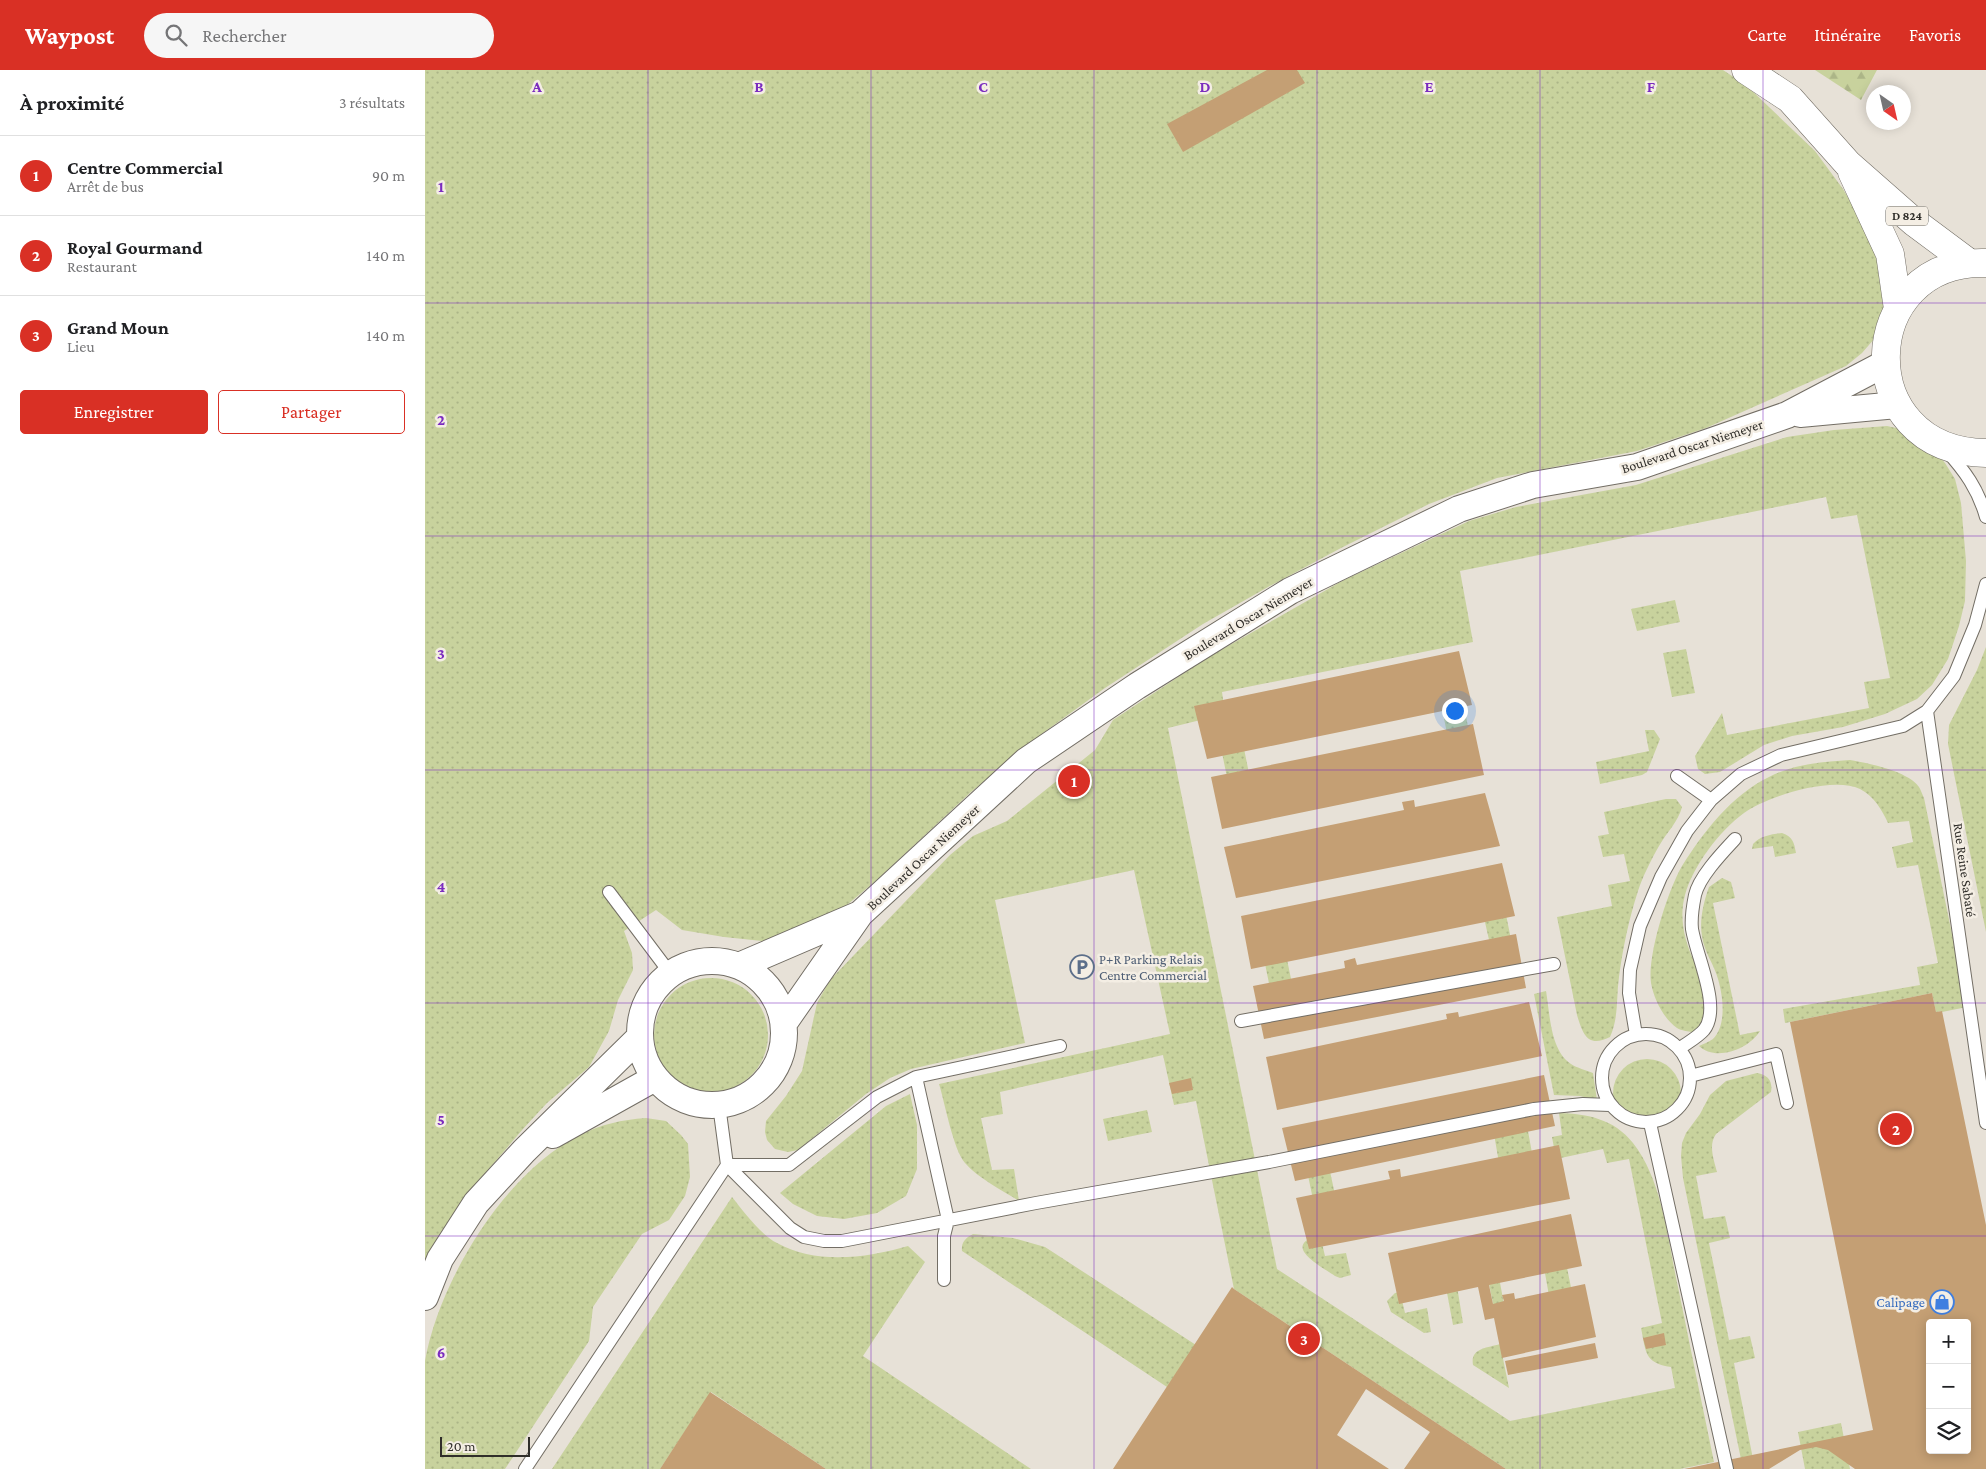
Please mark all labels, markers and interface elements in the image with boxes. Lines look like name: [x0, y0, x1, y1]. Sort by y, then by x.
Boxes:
search box: [144, 13, 494, 58]
icon: search: [162, 21, 190, 49]
text: Waypost: [25, 22, 114, 49]
text: Rechercher: [202, 25, 287, 46]
text: Carte: [1747, 25, 1786, 45]
text: Itinéraire: [1814, 25, 1881, 45]
text: Favoris: [1909, 25, 1961, 45]
text: A: [531, 78, 542, 95]
text: B: [754, 78, 764, 95]
text: C: [978, 78, 988, 95]
text: D: [1199, 78, 1211, 95]
text: E: [1424, 78, 1434, 95]
text: F: [1647, 78, 1656, 95]
north arrow: [1866, 85, 1911, 130]
text: À proximité: [20, 91, 124, 115]
text: 3 résultats: [339, 94, 405, 111]
text: Centre Commercial: [67, 157, 223, 178]
text: 1: [33, 167, 39, 184]
text: 90 m: [372, 167, 405, 184]
text: Arrêt de bus: [67, 178, 144, 195]
text: 1: [438, 178, 444, 195]
road number: D 824: [1886, 206, 1928, 226]
text: Royal Gourmand: [67, 237, 203, 258]
text: 2: [32, 247, 40, 264]
text: 140 m: [367, 247, 405, 264]
text: Restaurant: [67, 258, 137, 275]
text: Grand Moun: [67, 317, 169, 338]
text: 3: [32, 327, 40, 344]
text: 140 m: [367, 327, 405, 344]
text: Lieu: [67, 338, 95, 355]
button: Enregistrer: [20, 390, 208, 434]
button: Partager: [218, 390, 405, 434]
text: 2: [437, 411, 445, 428]
street label: Boulevard Oscar Niemeyer: [1619, 416, 1765, 476]
street label: Boulevard Oscar Niemeyer: [1180, 573, 1316, 663]
text: 3: [437, 645, 445, 662]
your location: [1442, 698, 1468, 724]
pin: 1: [1058, 762, 1090, 800]
street label: Boulevard Oscar Niemeyer: [863, 801, 983, 913]
street label: Rue Reine Sabaté: [1950, 822, 1980, 918]
text: 4: [437, 878, 446, 895]
place label: P+R Parking Relais Centre Commercial: [1099, 951, 1207, 983]
parking icon: P+R Parking Relais Centre Commercial: [1069, 954, 1095, 980]
pin: 2: [1880, 1110, 1912, 1148]
text: 5: [437, 1111, 445, 1128]
shop icon: Calipage: [1929, 1289, 1955, 1315]
place label: Calipage: [1876, 1294, 1925, 1310]
map controls: [1926, 1319, 1971, 1454]
button: +: [1926, 1319, 1971, 1364]
pin: 3: [1288, 1320, 1320, 1358]
text: 6: [437, 1344, 445, 1361]
button: −: [1926, 1364, 1971, 1409]
button: layers: [1926, 1409, 1971, 1454]
scale bar: [440, 1434, 530, 1457]
text: 20 m: [447, 1438, 475, 1454]

